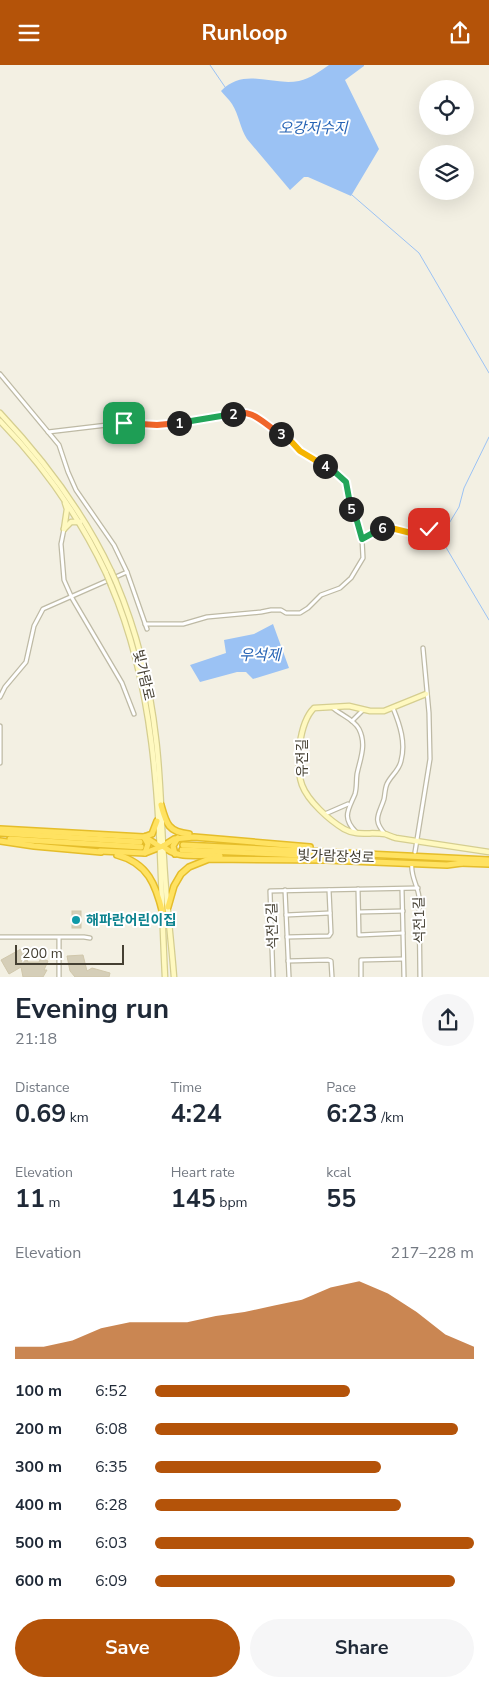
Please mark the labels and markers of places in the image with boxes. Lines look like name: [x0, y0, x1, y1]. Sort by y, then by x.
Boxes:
pin: 2: [220, 401, 246, 427]
pin: [103, 402, 145, 444]
pin: 1: [166, 411, 192, 435]
pin: 3: [268, 421, 294, 447]
pin: 4: [312, 453, 338, 479]
pin: 5: [338, 497, 364, 521]
pin: [408, 508, 450, 550]
pin: 6: [370, 515, 394, 541]
place label: 해파란어린이집: [86, 911, 176, 930]
marker: 해파란어린이집: [70, 914, 82, 926]

